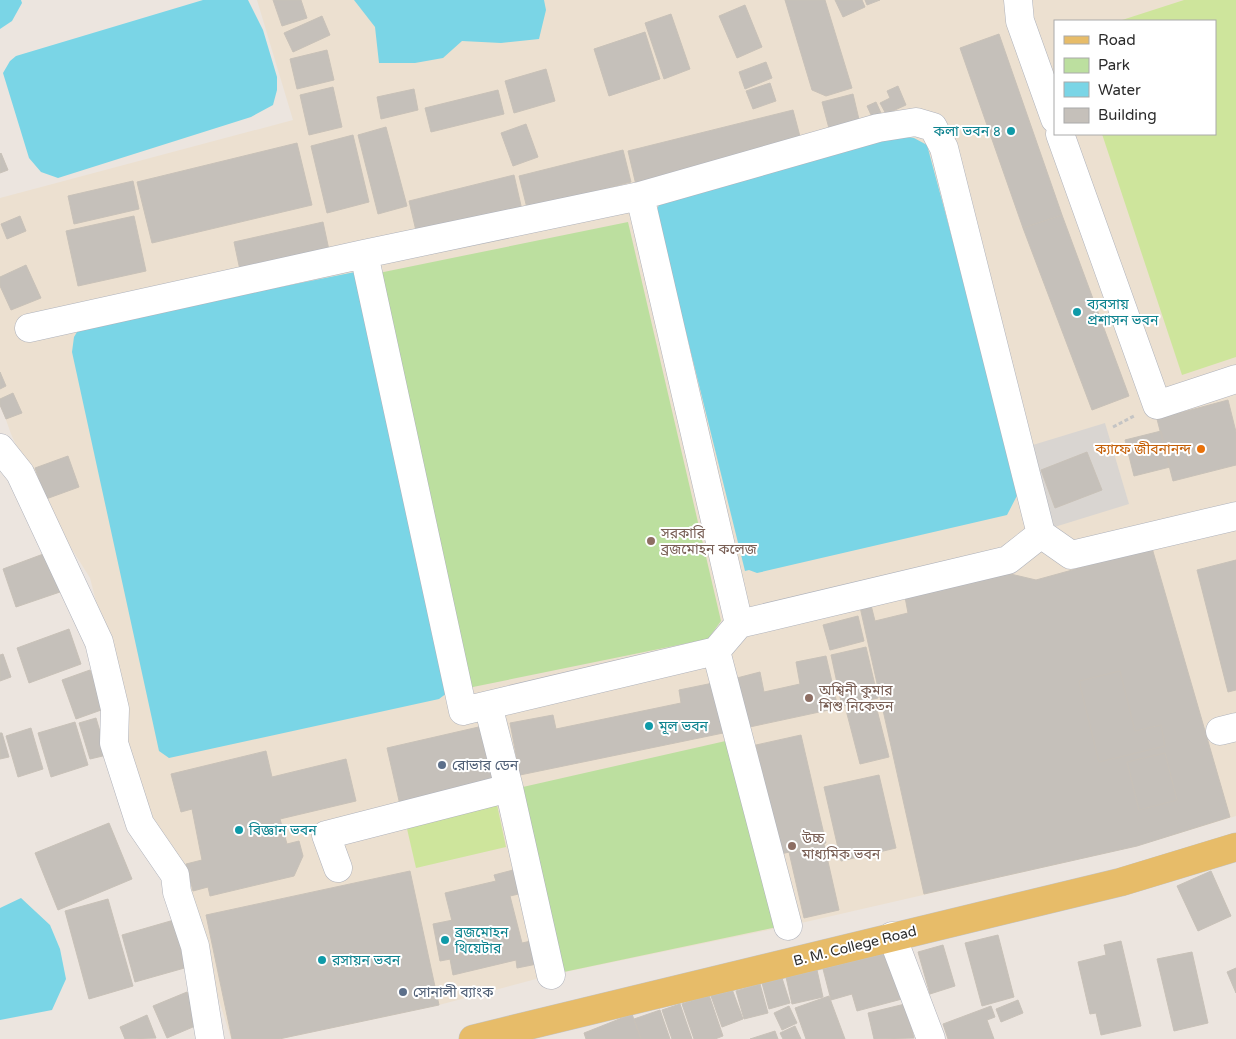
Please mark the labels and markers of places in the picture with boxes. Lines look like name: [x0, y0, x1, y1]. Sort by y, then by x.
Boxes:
place label: কলা ভবন ৪: [933, 123, 1001, 140]
marker: কলা ভবন ৪: [1005, 125, 1017, 137]
place label: ব্যবসায় প্রশাসন ভবন: [1086, 296, 1159, 329]
marker: ব্যবসায় প্রশাসন ভবন: [1071, 306, 1083, 318]
place label: ক্যাফে জীবনানন্দ: [1094, 441, 1191, 458]
marker: ক্যাফে জীবনানন্দ: [1195, 443, 1207, 455]
place label: সরকারি ব্রজমোহন কলেজ: [660, 525, 758, 558]
marker: সরকারি ব্রজমোহন কলেজ: [645, 535, 657, 547]
place label: অশ্বিনী কুমার শিশু নিকেতন: [818, 682, 894, 715]
marker: অশ্বিনী কুমার শিশু নিকেতন: [803, 692, 815, 704]
place label: মূল ভবন: [658, 718, 709, 735]
marker: মূল ভবন: [643, 720, 655, 732]
place label: রোভার ডেন: [452, 757, 519, 774]
marker: রোভার ডেন: [436, 759, 448, 771]
place label: বিজ্ঞান ভবন: [248, 822, 317, 839]
marker: বিজ্ঞান ভবন: [233, 824, 245, 836]
place label: উচ্চ মাধ্যমিক ভবন: [801, 830, 881, 863]
marker: উচ্চ মাধ্যমিক ভবন: [786, 840, 798, 852]
place label: ব্রজমোহন থিয়েটার: [454, 924, 509, 957]
marker: ব্রজমোহন থিয়েটার: [439, 934, 451, 946]
place label: রসায়ন ভবন: [331, 952, 401, 969]
marker: রসায়ন ভবন: [316, 954, 328, 966]
place label: সোনালী ব্যাংক: [413, 984, 494, 1001]
marker: সোনালী ব্যাংক: [397, 986, 409, 998]

